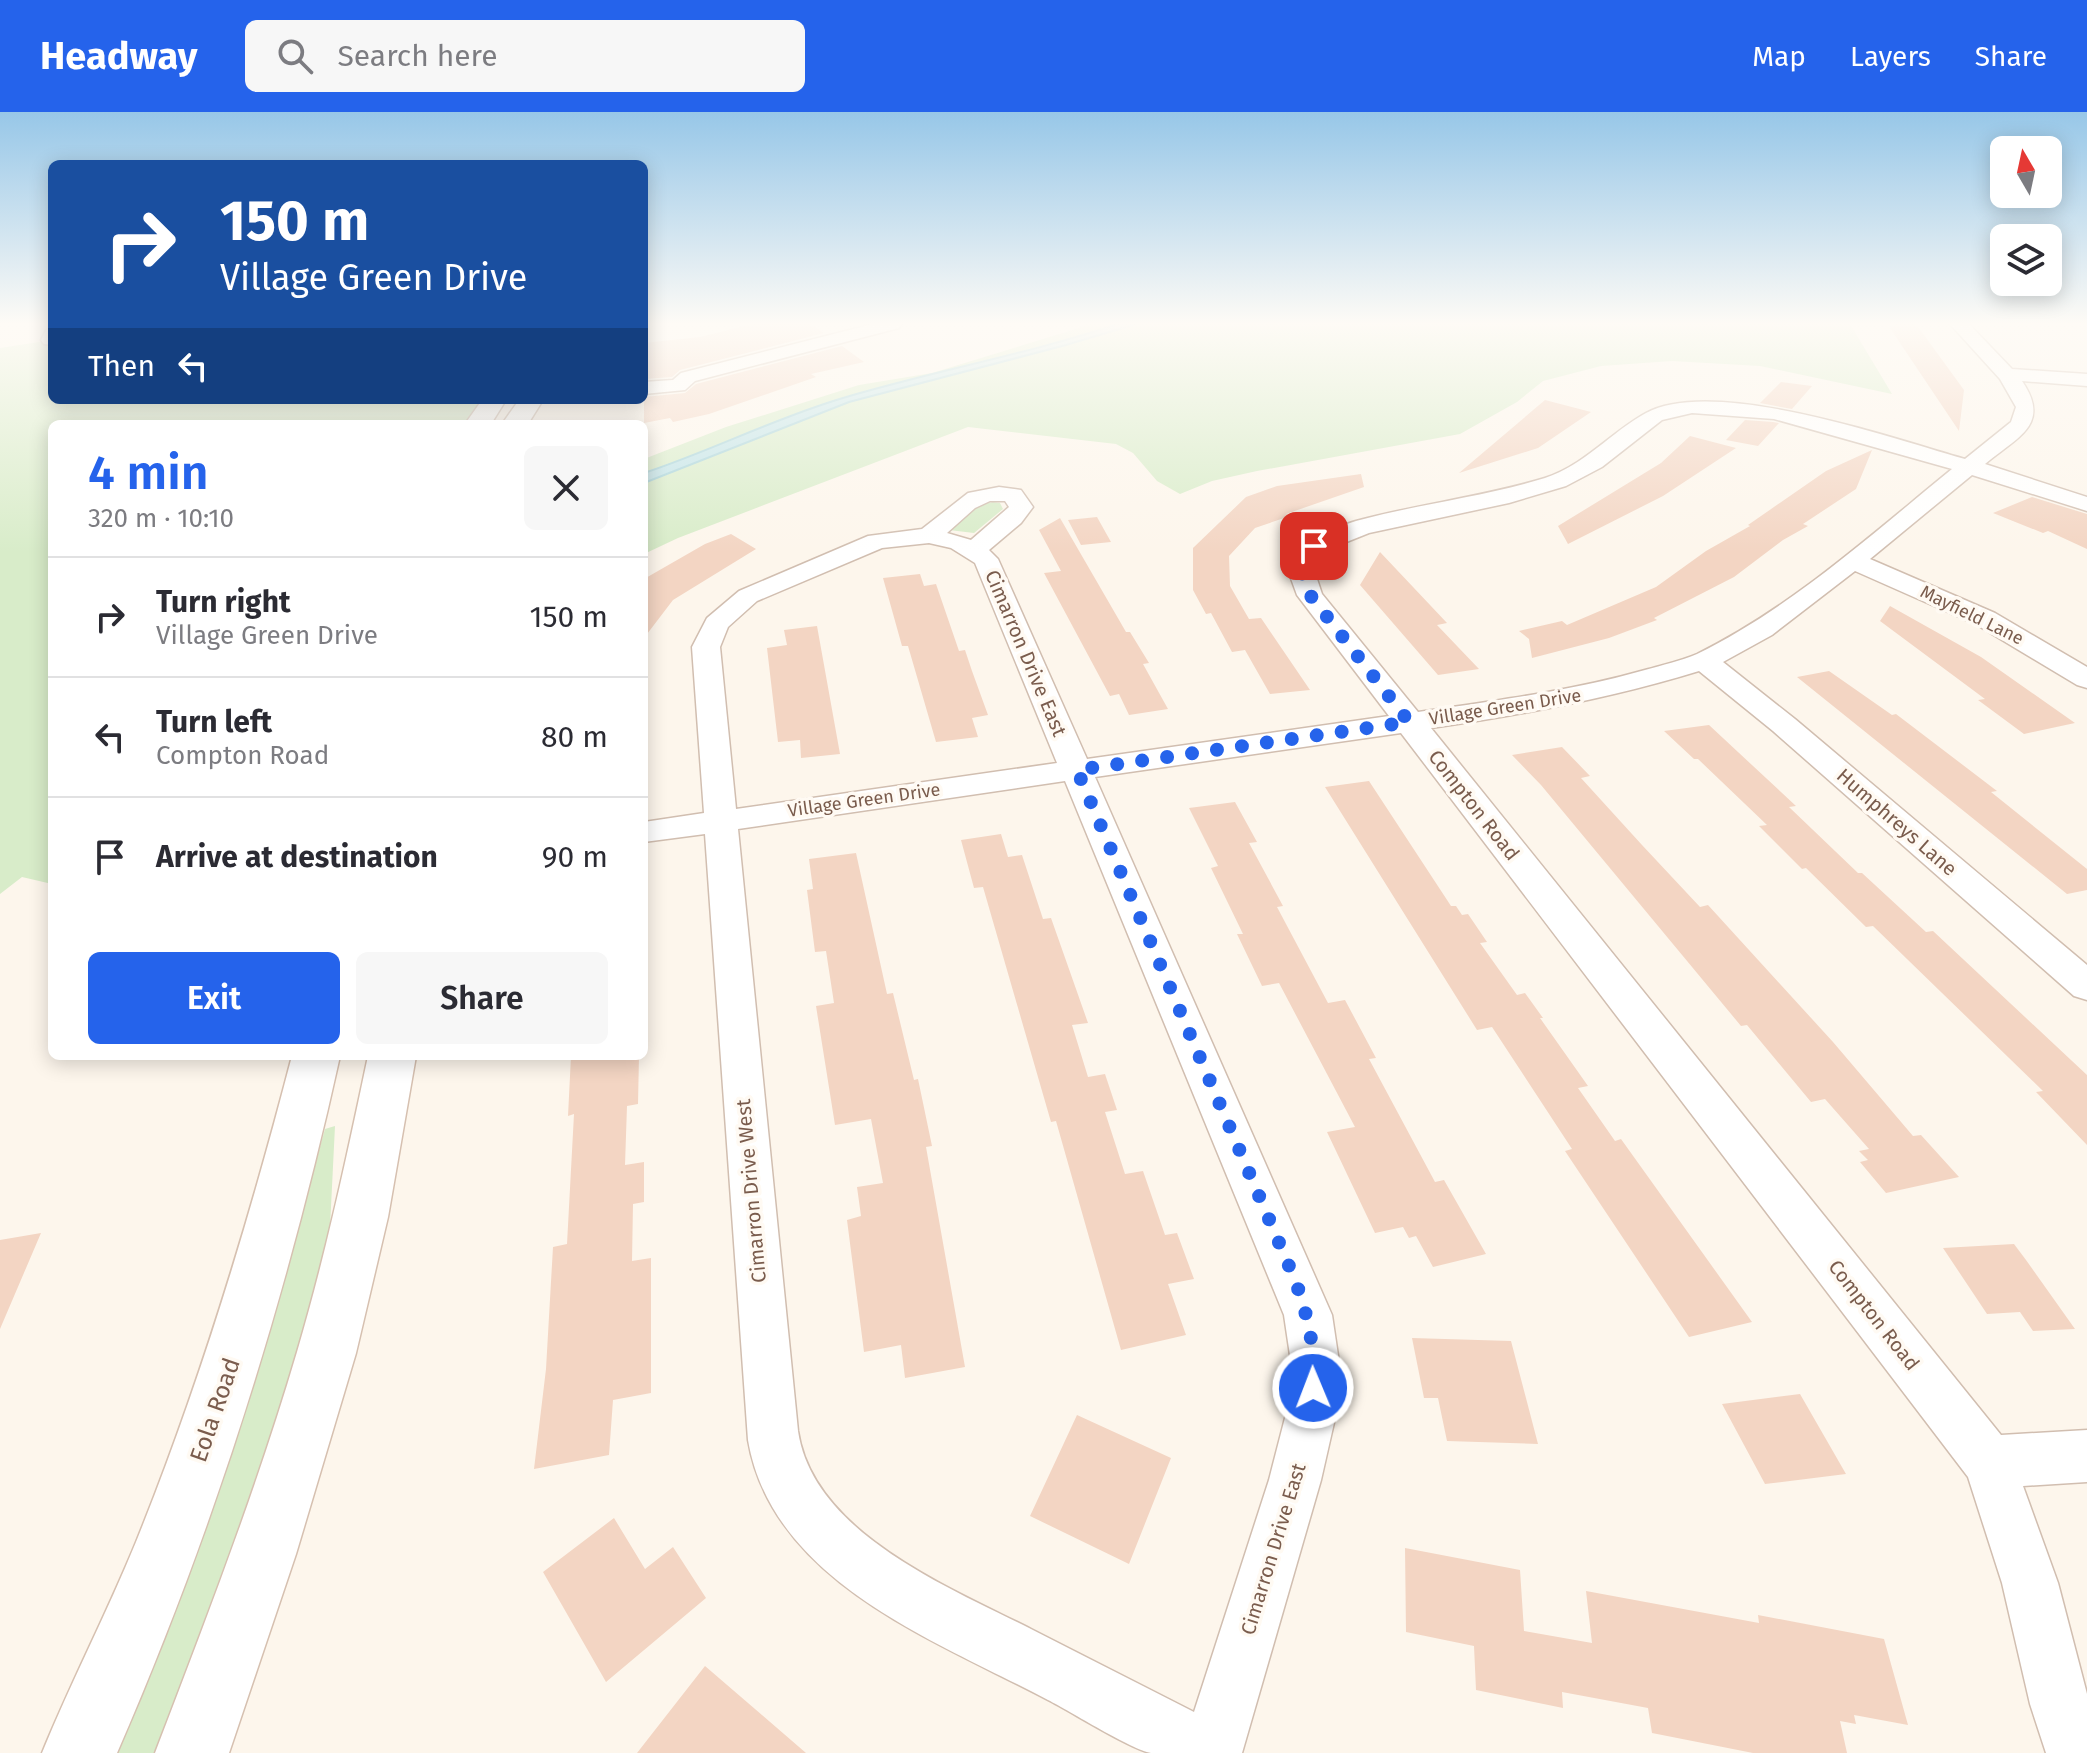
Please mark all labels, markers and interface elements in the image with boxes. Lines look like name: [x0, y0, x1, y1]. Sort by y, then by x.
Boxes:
search box: [245, 20, 805, 92]
text: Headway: [40, 33, 197, 79]
icon: search: [273, 34, 317, 78]
text: Search here: [337, 38, 498, 74]
text: Map: [1752, 40, 1806, 73]
text: Layers: [1850, 40, 1931, 73]
text: Share: [1975, 40, 2047, 73]
north arrow: [1990, 136, 2062, 208]
map controls: [1990, 136, 2062, 296]
text: 150 m: [220, 188, 369, 255]
icon: right: [88, 192, 192, 296]
button: layers: [1990, 224, 2062, 296]
text: Village Green Drive: [220, 256, 527, 300]
icon: left: [171, 344, 215, 388]
text: Then: [88, 348, 155, 384]
text: 4 min: [88, 444, 208, 502]
button: close: [524, 446, 608, 530]
text: 320 m · 10:10: [88, 503, 234, 534]
pin: [1280, 512, 1348, 580]
icon: arrive: [1292, 524, 1336, 568]
street label: Cimarron Drive East: [980, 566, 1072, 740]
street label: Mayfield Lane: [1917, 581, 2027, 649]
text: Turn right: [156, 584, 291, 620]
icon: right: [88, 595, 132, 639]
text: 150 m: [530, 599, 608, 635]
text: Village Green Drive: [156, 620, 378, 651]
street label: Village Green Drive: [1427, 684, 1583, 730]
text: Turn left: [156, 704, 272, 740]
icon: left: [88, 715, 132, 759]
text: 80 m: [541, 719, 608, 755]
text: Compton Road: [156, 740, 329, 771]
street label: Compton Road: [1424, 745, 1524, 865]
street label: Humphreys Lane: [1832, 763, 1962, 881]
street label: Village Green Drive: [786, 778, 942, 822]
icon: arrive: [88, 835, 132, 879]
text: Arrive at destination: [156, 839, 438, 875]
text: 90 m: [542, 839, 608, 875]
button: Exit: [88, 952, 340, 1044]
button: Share: [356, 952, 608, 1044]
street label: Cimarron Drive West: [731, 1097, 771, 1284]
street label: Compton Road: [1824, 1255, 1924, 1375]
position arrow: [1271, 1346, 1355, 1430]
street label: Eola Road: [184, 1354, 246, 1466]
street label: Cimarron Drive East: [1235, 1459, 1311, 1638]

